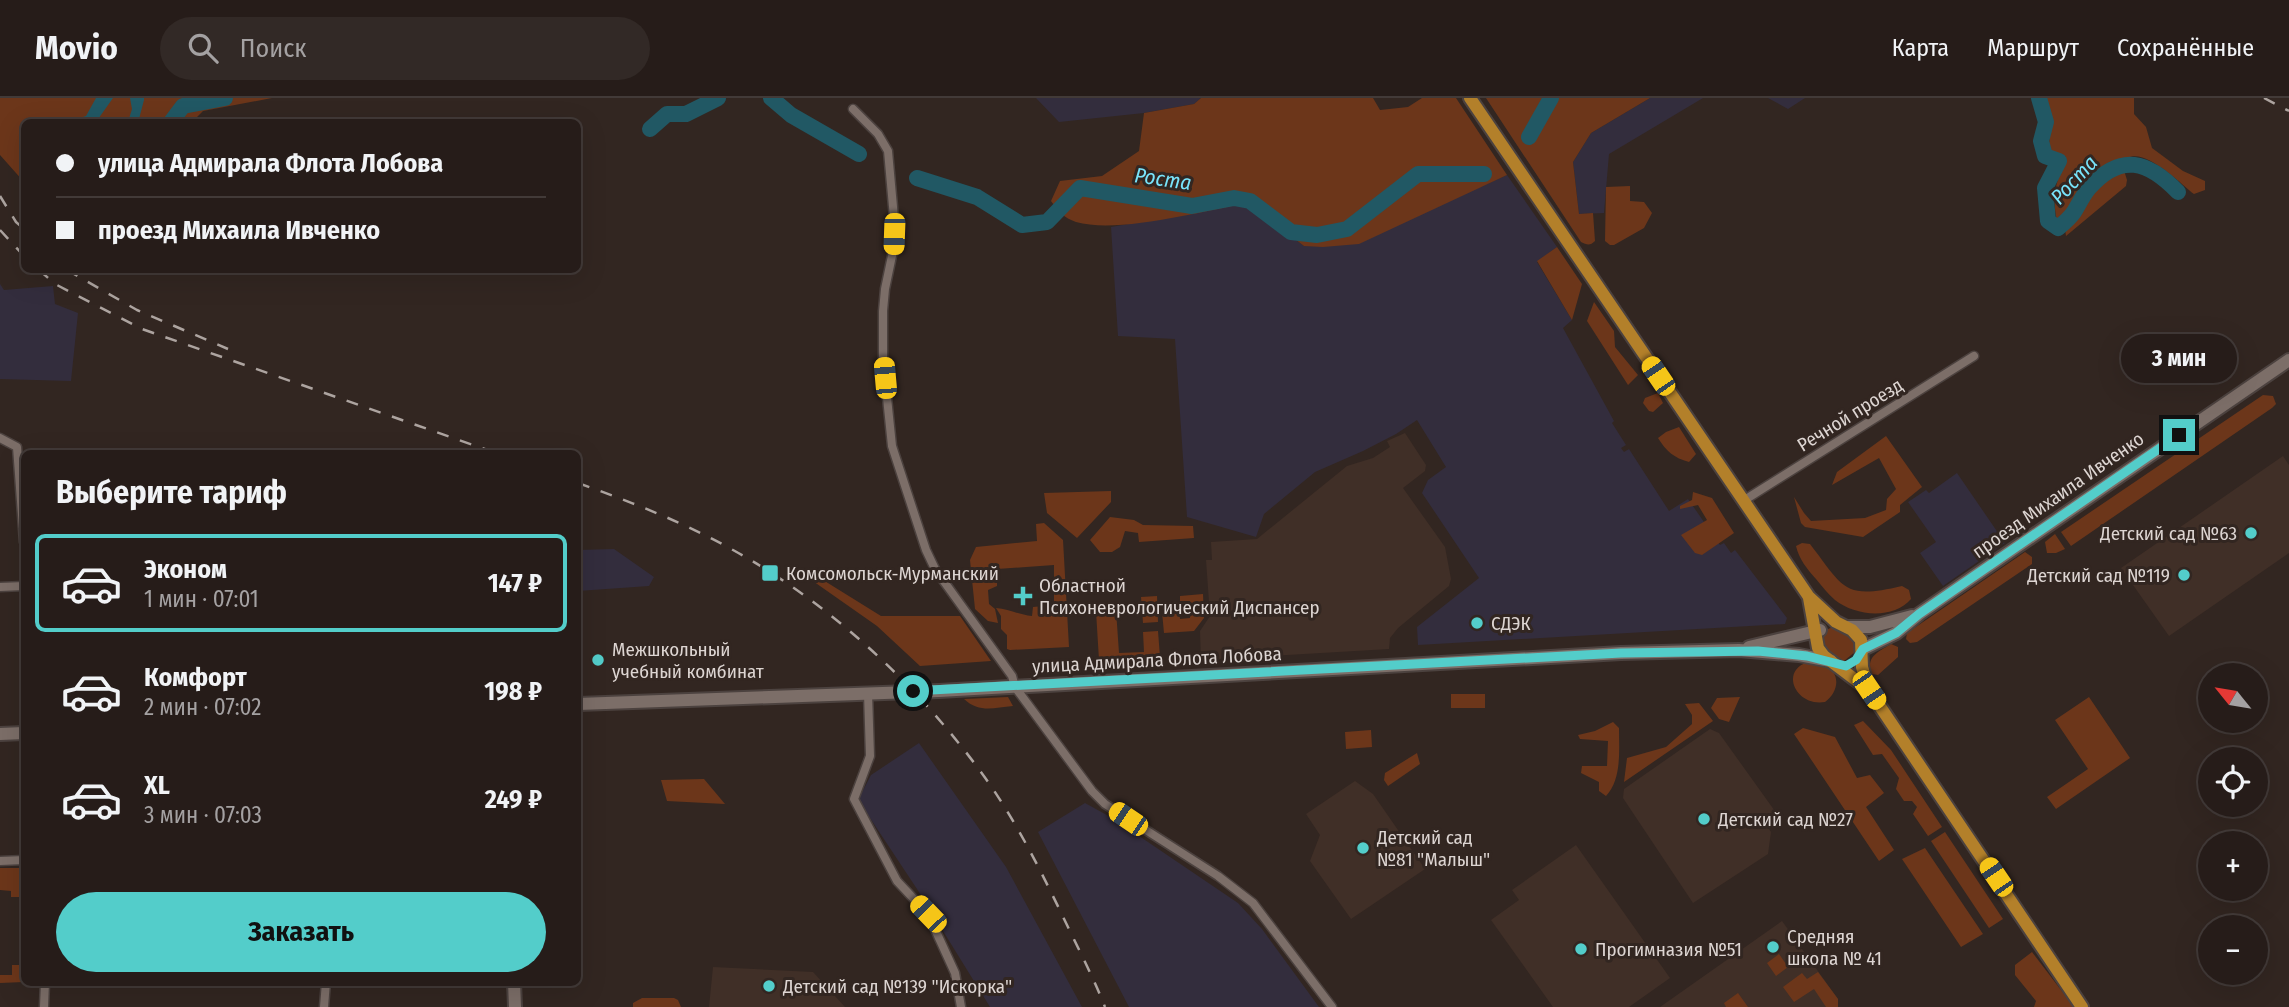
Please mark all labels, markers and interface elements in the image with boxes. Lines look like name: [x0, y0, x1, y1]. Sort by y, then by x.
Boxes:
search box: [160, 17, 650, 80]
text: Movio: [35, 28, 118, 68]
icon: search: [184, 29, 222, 67]
text: Поиск: [240, 33, 306, 64]
text: Карта: [1892, 34, 1949, 62]
text: Маршрут: [1987, 34, 2079, 62]
text: Сохранённые: [2117, 34, 2254, 62]
text: улица Адмирала Флота Лобова: [98, 148, 443, 179]
water label: Роста: [2045, 150, 2103, 210]
water label: Роста: [1133, 162, 1193, 196]
car: [883, 213, 906, 255]
text: проезд Михаила Ивченко: [98, 215, 380, 246]
callout: 3 мин: [2121, 334, 2237, 382]
text: 3 мин: [2152, 344, 2206, 372]
car: [1638, 353, 1679, 399]
car: [873, 356, 898, 400]
street label: Речной проезд: [1793, 373, 1907, 457]
route end: [2163, 419, 2195, 451]
street label: проезд Михаила Ивченко: [1968, 427, 2148, 563]
text: Выберите тариф: [56, 473, 287, 511]
place label: Детский сад №63: [2099, 522, 2237, 545]
marker: Детский сад №63: [2243, 525, 2259, 541]
icon: car: [60, 552, 123, 615]
text: Эконом: [144, 554, 227, 585]
place label: Комсомольск-Мурманский: [786, 562, 999, 585]
marker: Комсомольск-Мурманский: [760, 563, 780, 583]
place label: Детский сад №119: [2026, 564, 2170, 587]
marker: Детский сад №119: [2176, 567, 2192, 583]
text: 147 ₽: [488, 568, 542, 599]
place label: Областной Психоневрологический Диспансер: [1039, 574, 1320, 619]
text: 1 мин · 07:01: [144, 585, 259, 613]
marker: Областной Психоневрологический Диспансер: [1013, 586, 1033, 606]
place label: СДЭК: [1491, 612, 1531, 635]
marker: СДЭК: [1469, 615, 1485, 631]
place label: Межшкольный учебный комбинат: [612, 638, 764, 683]
street label: улица Адмирала Флота Лобова: [1032, 642, 1282, 678]
marker: Межшкольный учебный комбинат: [590, 652, 606, 668]
icon: car: [60, 660, 123, 723]
text: Комфорт: [144, 662, 247, 693]
north arrow: [2198, 663, 2268, 733]
map controls: [2198, 663, 2268, 985]
car: [1849, 667, 1890, 713]
route start: [897, 675, 929, 707]
text: 198 ₽: [484, 676, 542, 707]
text: 2 мин · 07:02: [144, 693, 261, 721]
button: locate: [2198, 747, 2268, 817]
icon: car: [60, 768, 123, 831]
text: XL: [144, 770, 170, 801]
text: 249 ₽: [485, 784, 542, 815]
car: [1105, 799, 1152, 839]
text: 3 мин · 07:03: [144, 801, 262, 829]
place label: Детский сад №27: [1717, 808, 1853, 831]
marker: Детский сад №27: [1696, 811, 1712, 827]
place label: Детский сад №81 "Малыш": [1376, 826, 1490, 871]
button: +: [2198, 831, 2268, 901]
marker: Детский сад №81 "Малыш": [1355, 840, 1371, 856]
car: [1976, 854, 2017, 900]
button: Заказать: [56, 892, 546, 972]
car: [906, 892, 951, 936]
button: −: [2198, 915, 2268, 985]
place label: Средняя школа № 41: [1787, 925, 1882, 970]
place label: Прогимназия №51: [1595, 938, 1742, 961]
marker: Средняя школа № 41: [1765, 939, 1781, 955]
marker: Прогимназия №51: [1573, 941, 1589, 957]
place label: Детский сад №139 "Искорка": [782, 975, 1012, 998]
marker: Детский сад №139 "Искорка": [761, 978, 777, 994]

